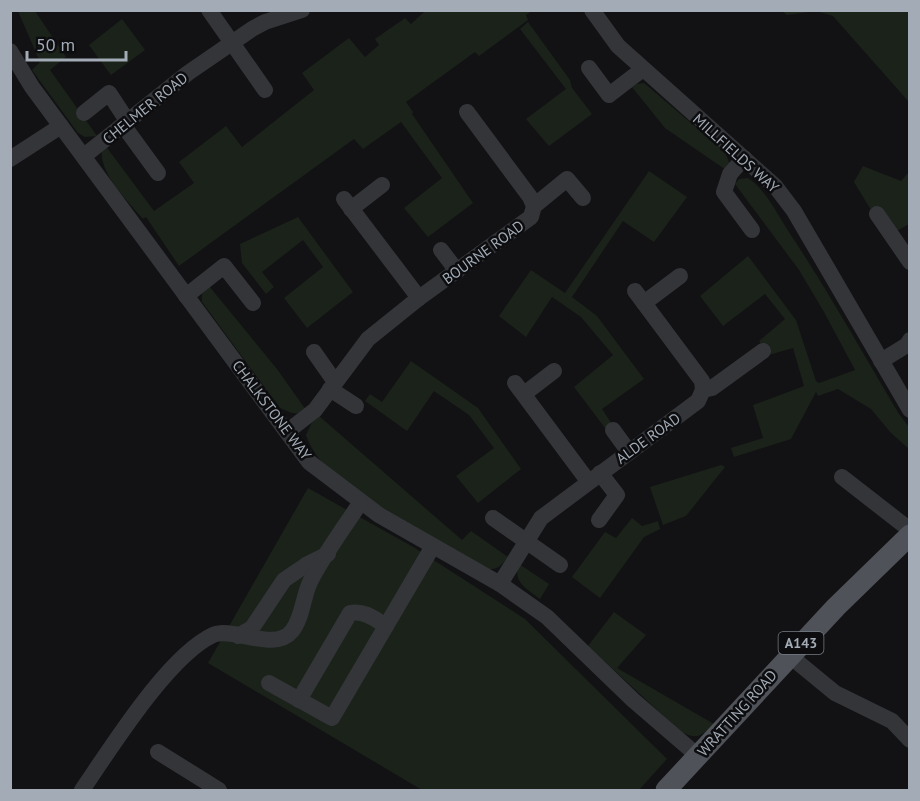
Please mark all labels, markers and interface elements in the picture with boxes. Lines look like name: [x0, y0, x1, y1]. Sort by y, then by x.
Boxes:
scale bar: [27, 24, 126, 62]
text: 50 m: [36, 33, 75, 56]
street label: CHELMER ROAD: [99, 68, 191, 148]
street label: MILLFIELDS WAY: [689, 109, 783, 197]
street label: BOURNE ROAD: [438, 216, 528, 288]
street label: CHALKSTONE WAY: [228, 356, 316, 464]
street label: ALDE ROAD: [612, 408, 684, 468]
road number: A143: [778, 632, 824, 654]
street label: WRATTING ROAD: [693, 666, 781, 760]

